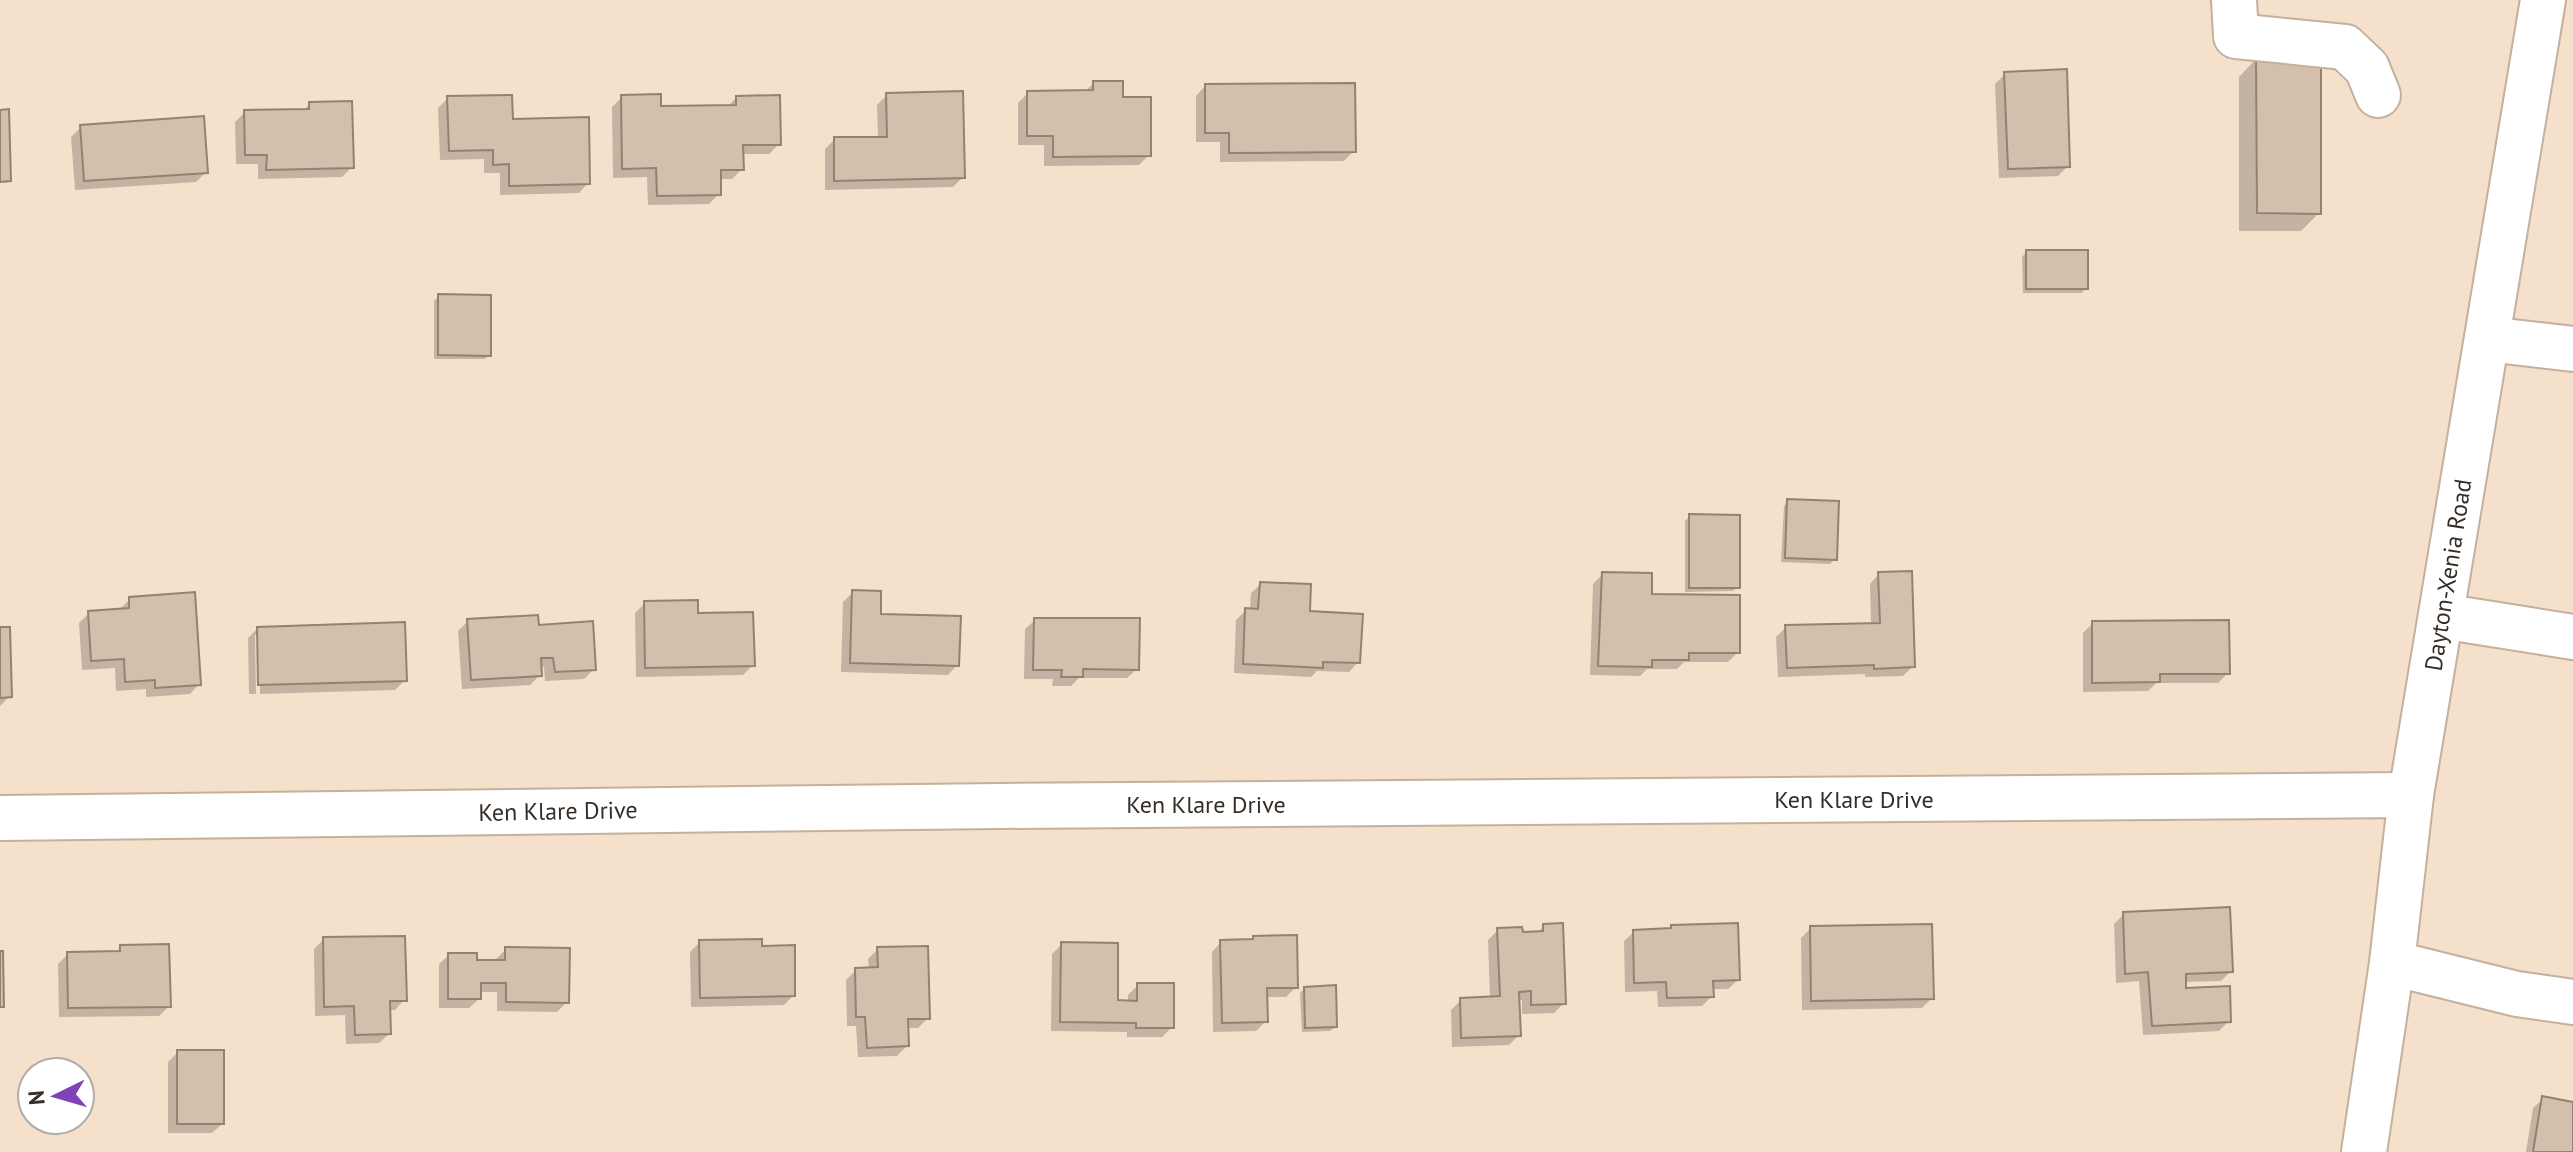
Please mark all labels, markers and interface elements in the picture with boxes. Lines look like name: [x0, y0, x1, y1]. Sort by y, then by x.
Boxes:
street label: Dayton-Xenia Road: [2418, 477, 2478, 673]
street label: Ken Klare Drive: [1774, 784, 1934, 815]
street label: Ken Klare Drive: [1126, 789, 1286, 820]
street label: Ken Klare Drive: [478, 794, 638, 828]
north arrow: [16, 1056, 96, 1136]
text: N: [21, 1089, 51, 1106]

